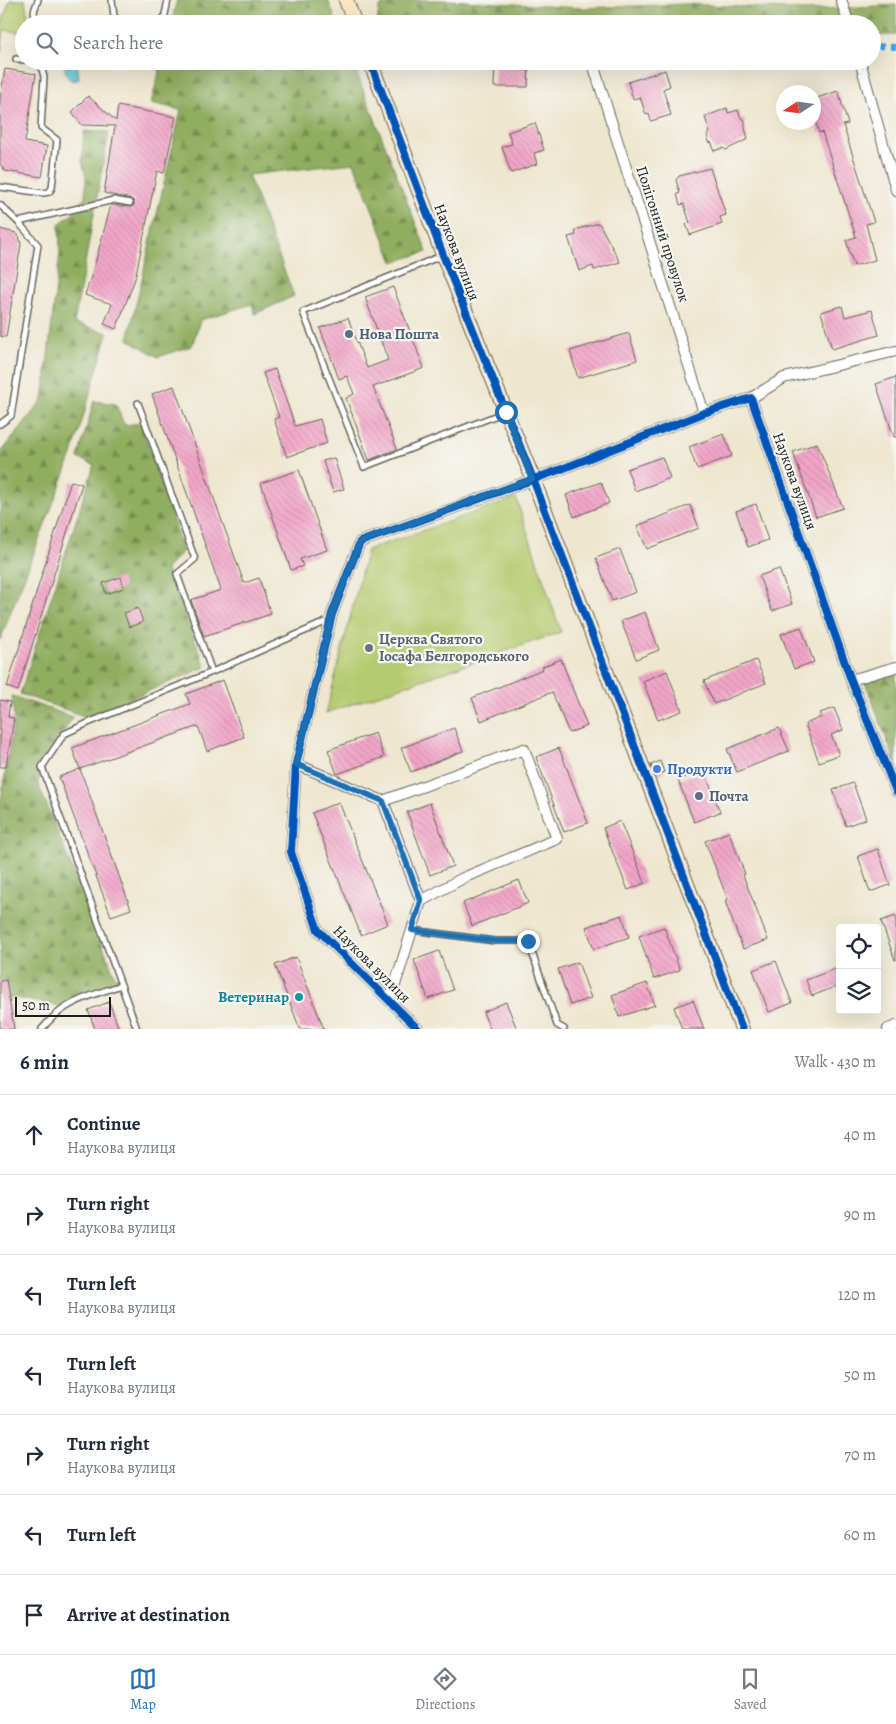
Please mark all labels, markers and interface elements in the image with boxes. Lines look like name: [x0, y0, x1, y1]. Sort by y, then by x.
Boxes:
search box: [15, 15, 881, 70]
icon: search: [33, 29, 61, 57]
text: Search here: [73, 30, 163, 56]
north arrow: [776, 85, 821, 130]
street label: Полігонний провулок: [632, 163, 695, 305]
street label: Наукова вулиця: [429, 201, 485, 303]
place label: Нова Пошта: [359, 324, 440, 344]
marker: Нова Пошта: [343, 328, 355, 340]
route start: [495, 401, 518, 424]
street label: Наукова вулиця: [768, 430, 822, 532]
place label: Церква Святого Іосафа Белгородського: [379, 629, 529, 666]
marker: Церква Святого Іосафа Белгородського: [363, 642, 375, 654]
place label: Продукти: [667, 759, 732, 779]
marker: Продукти: [651, 763, 663, 775]
place label: Почта: [709, 786, 750, 806]
marker: Почта: [693, 790, 705, 802]
street label: Наукова вулиця: [329, 921, 415, 1007]
map controls: [836, 924, 881, 1014]
button: locate: [836, 924, 881, 969]
route end: [517, 930, 540, 953]
button: layers: [836, 969, 881, 1014]
place label: Ветеринар: [218, 987, 289, 1007]
marker: Ветеринар: [293, 991, 305, 1003]
scale bar: [15, 994, 111, 1017]
text: 50 m: [22, 996, 50, 1015]
text: 6 min: [20, 1048, 69, 1076]
text: Walk · 430 m: [795, 1051, 876, 1073]
text: Continue: [67, 1111, 141, 1137]
icon: ahead: [20, 1121, 48, 1149]
text: 40 m: [844, 1124, 876, 1146]
text: Наукова вулиця: [67, 1137, 176, 1159]
text: Turn right: [67, 1191, 149, 1217]
icon: right: [20, 1201, 48, 1229]
text: 90 m: [844, 1204, 876, 1226]
text: Наукова вулиця: [67, 1217, 176, 1239]
text: Turn left: [67, 1271, 136, 1297]
icon: left: [20, 1281, 48, 1309]
text: 120 m: [838, 1284, 876, 1306]
text: Наукова вулиця: [67, 1297, 176, 1319]
text: Turn left: [67, 1351, 136, 1377]
icon: left: [20, 1361, 48, 1389]
text: 50 m: [844, 1364, 876, 1386]
text: Наукова вулиця: [67, 1377, 176, 1399]
text: Turn right: [67, 1431, 149, 1457]
icon: right: [20, 1441, 48, 1469]
text: 70 m: [844, 1444, 876, 1466]
text: Наукова вулиця: [67, 1457, 176, 1479]
icon: left: [20, 1521, 48, 1549]
text: Turn left: [67, 1522, 136, 1548]
text: 60 m: [844, 1524, 876, 1546]
icon: arrive: [20, 1601, 48, 1629]
text: Arrive at destination: [67, 1602, 230, 1628]
tab: Map: [129, 1665, 157, 1714]
tab: Directions: [415, 1665, 475, 1714]
tab: Saved: [734, 1665, 767, 1714]

